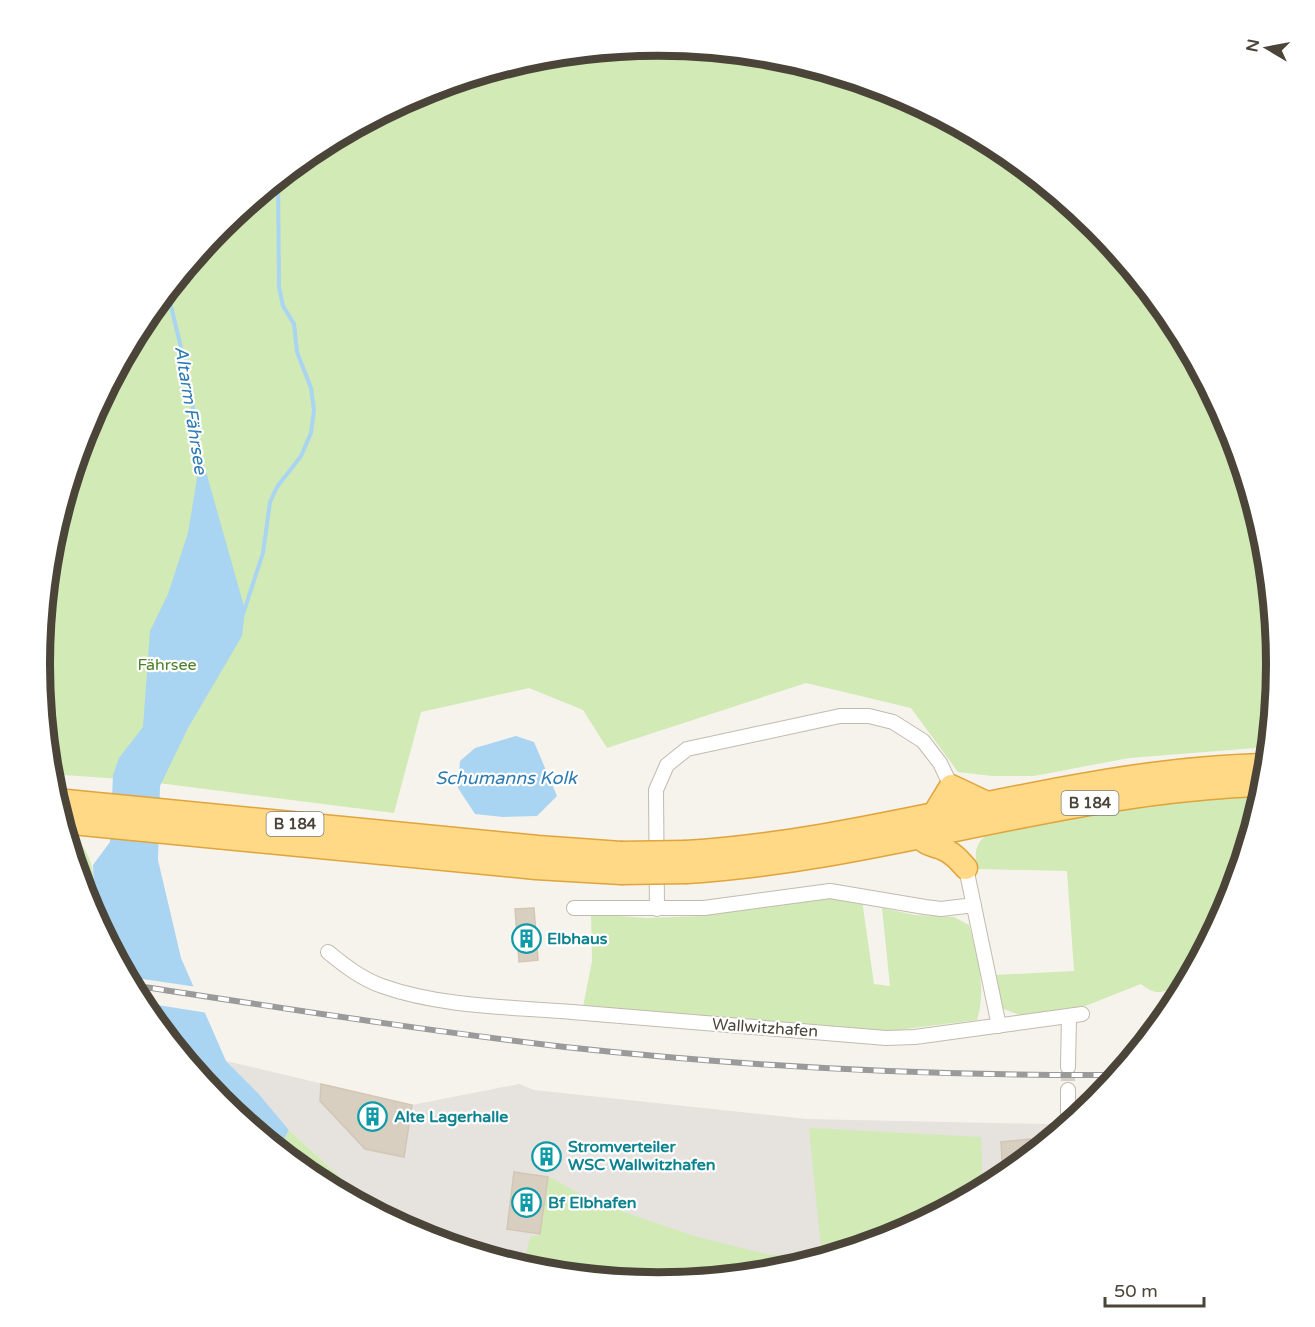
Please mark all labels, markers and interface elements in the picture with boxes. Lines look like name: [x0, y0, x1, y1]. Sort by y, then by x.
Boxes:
north arrow: [1237, 18, 1297, 78]
text: N: [1242, 38, 1264, 54]
water label: Altarm Fährsee: [170, 344, 212, 476]
park label: Fährsee: [137, 655, 197, 675]
water label: Schumanns Kolk: [435, 767, 578, 789]
road number: B 184: [1062, 791, 1118, 815]
road number: B 184: [266, 812, 324, 836]
building icon: Elbhaus: [510, 923, 542, 955]
place label: Elbhaus: [547, 929, 608, 949]
street label: Wallwitzhafen: [711, 1014, 819, 1042]
building icon: Alte Lagerhalle: [357, 1101, 389, 1133]
place label: Alte Lagerhalle: [394, 1107, 508, 1127]
place label: Stromverteiler WSC Wallwitzhafen: [568, 1137, 716, 1175]
building icon: Stromverteiler WSC Wallwitzhafen: [531, 1140, 563, 1172]
building icon: Bf Elbhafen: [511, 1187, 543, 1219]
place label: Bf Elbhafen: [548, 1193, 636, 1213]
scale bar: [1105, 1270, 1204, 1308]
text: 50 m: [1114, 1280, 1158, 1302]

